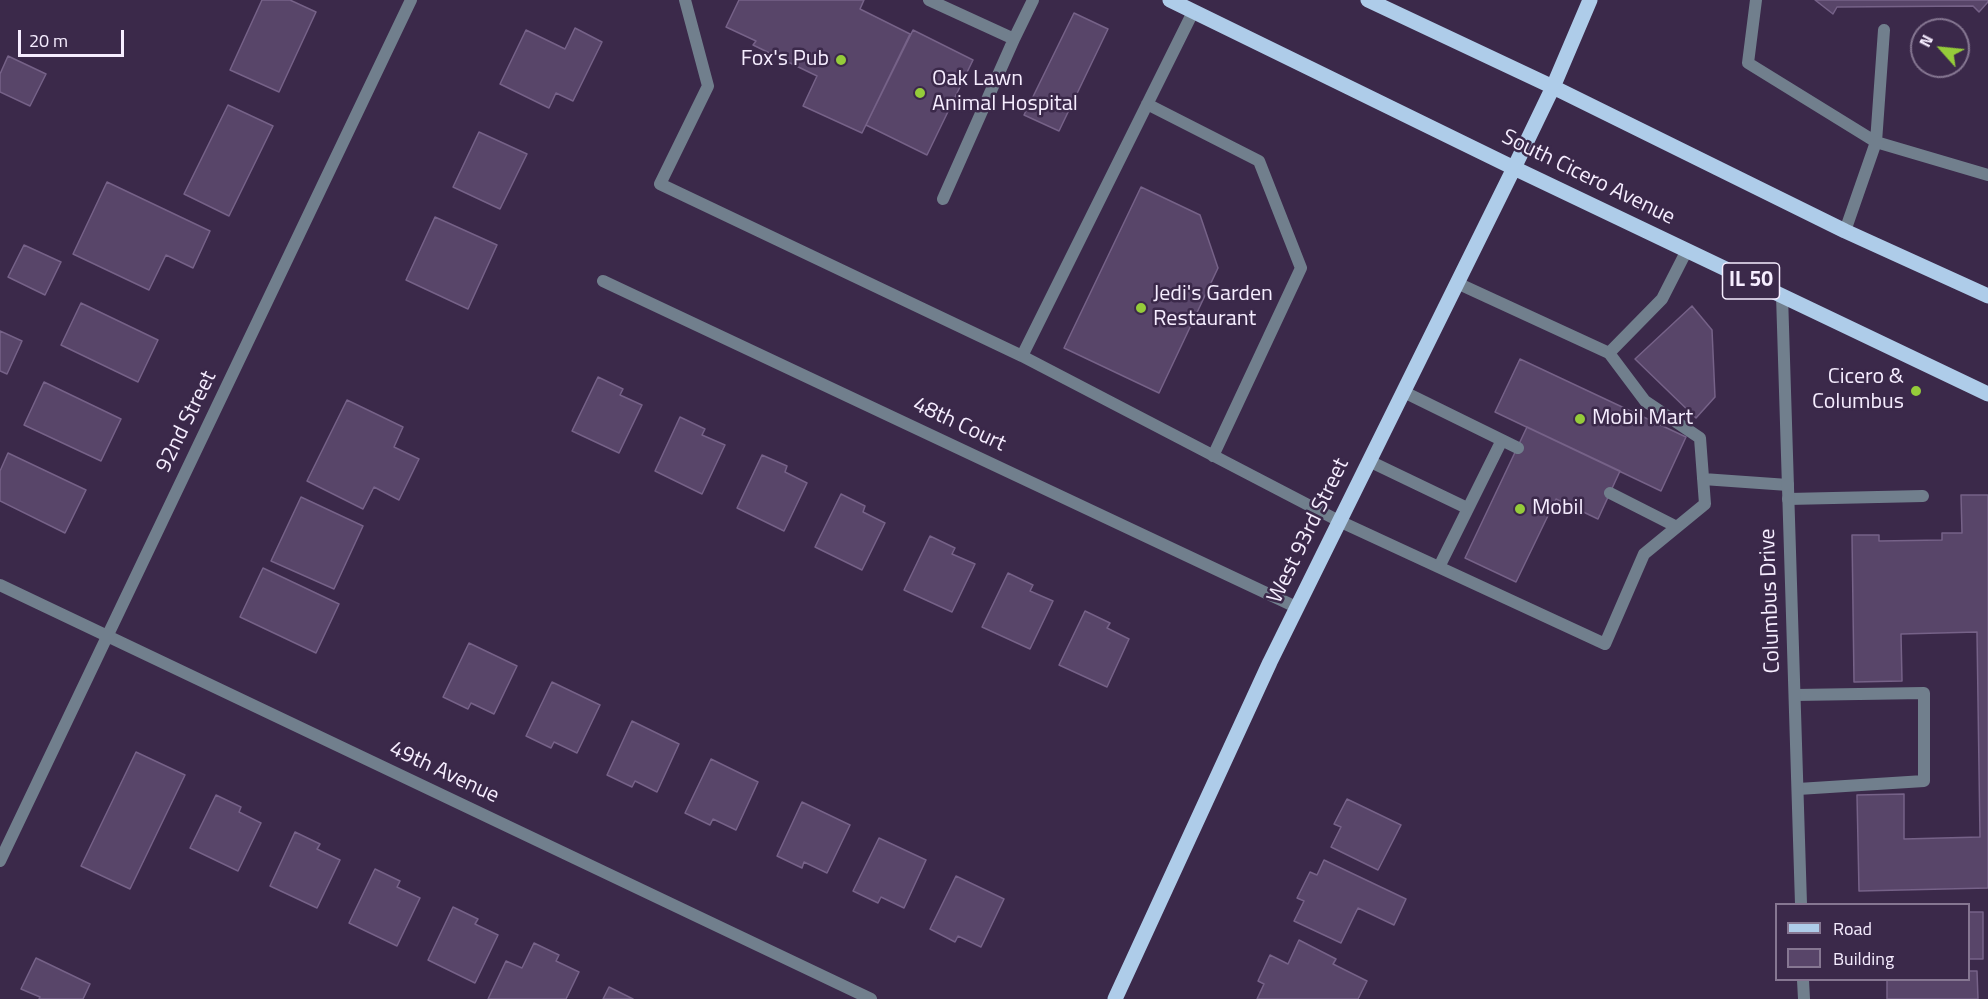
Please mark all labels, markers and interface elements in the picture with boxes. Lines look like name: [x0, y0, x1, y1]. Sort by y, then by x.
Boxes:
scale bar: [21, 18, 128, 56]
north arrow: [1910, 18, 1970, 78]
text: 20 m: [29, 27, 68, 54]
text: N: [1913, 30, 1939, 51]
place label: Fox's Pub: [741, 47, 829, 73]
marker: Fox's Pub: [834, 53, 848, 67]
place label: Oak Lawn Animal Hospital: [932, 67, 1078, 118]
marker: Oak Lawn Animal Hospital: [913, 86, 927, 100]
street label: South Cicero Avenue: [1497, 125, 1679, 231]
road number: IL 50: [1722, 263, 1780, 299]
place label: Jedi's Garden Restaurant: [1153, 282, 1273, 334]
marker: Jedi's Garden Restaurant: [1134, 301, 1148, 315]
place label: Cicero & Columbus: [1812, 365, 1904, 416]
street label: 92nd Street: [151, 367, 223, 477]
marker: Cicero & Columbus: [1909, 384, 1923, 398]
street label: 48th Court: [908, 392, 1010, 458]
place label: Mobil Mart: [1592, 406, 1693, 432]
marker: Mobil Mart: [1573, 412, 1587, 426]
street label: West 93rd Street: [1262, 454, 1356, 608]
place label: Mobil: [1532, 496, 1583, 522]
marker: Mobil: [1513, 502, 1527, 516]
street label: Columbus Drive: [1755, 528, 1787, 674]
street label: 49th Avenue: [385, 736, 503, 810]
legend: [1775, 903, 1970, 981]
text: Road: [1833, 915, 1872, 942]
text: Building: [1833, 945, 1894, 972]

